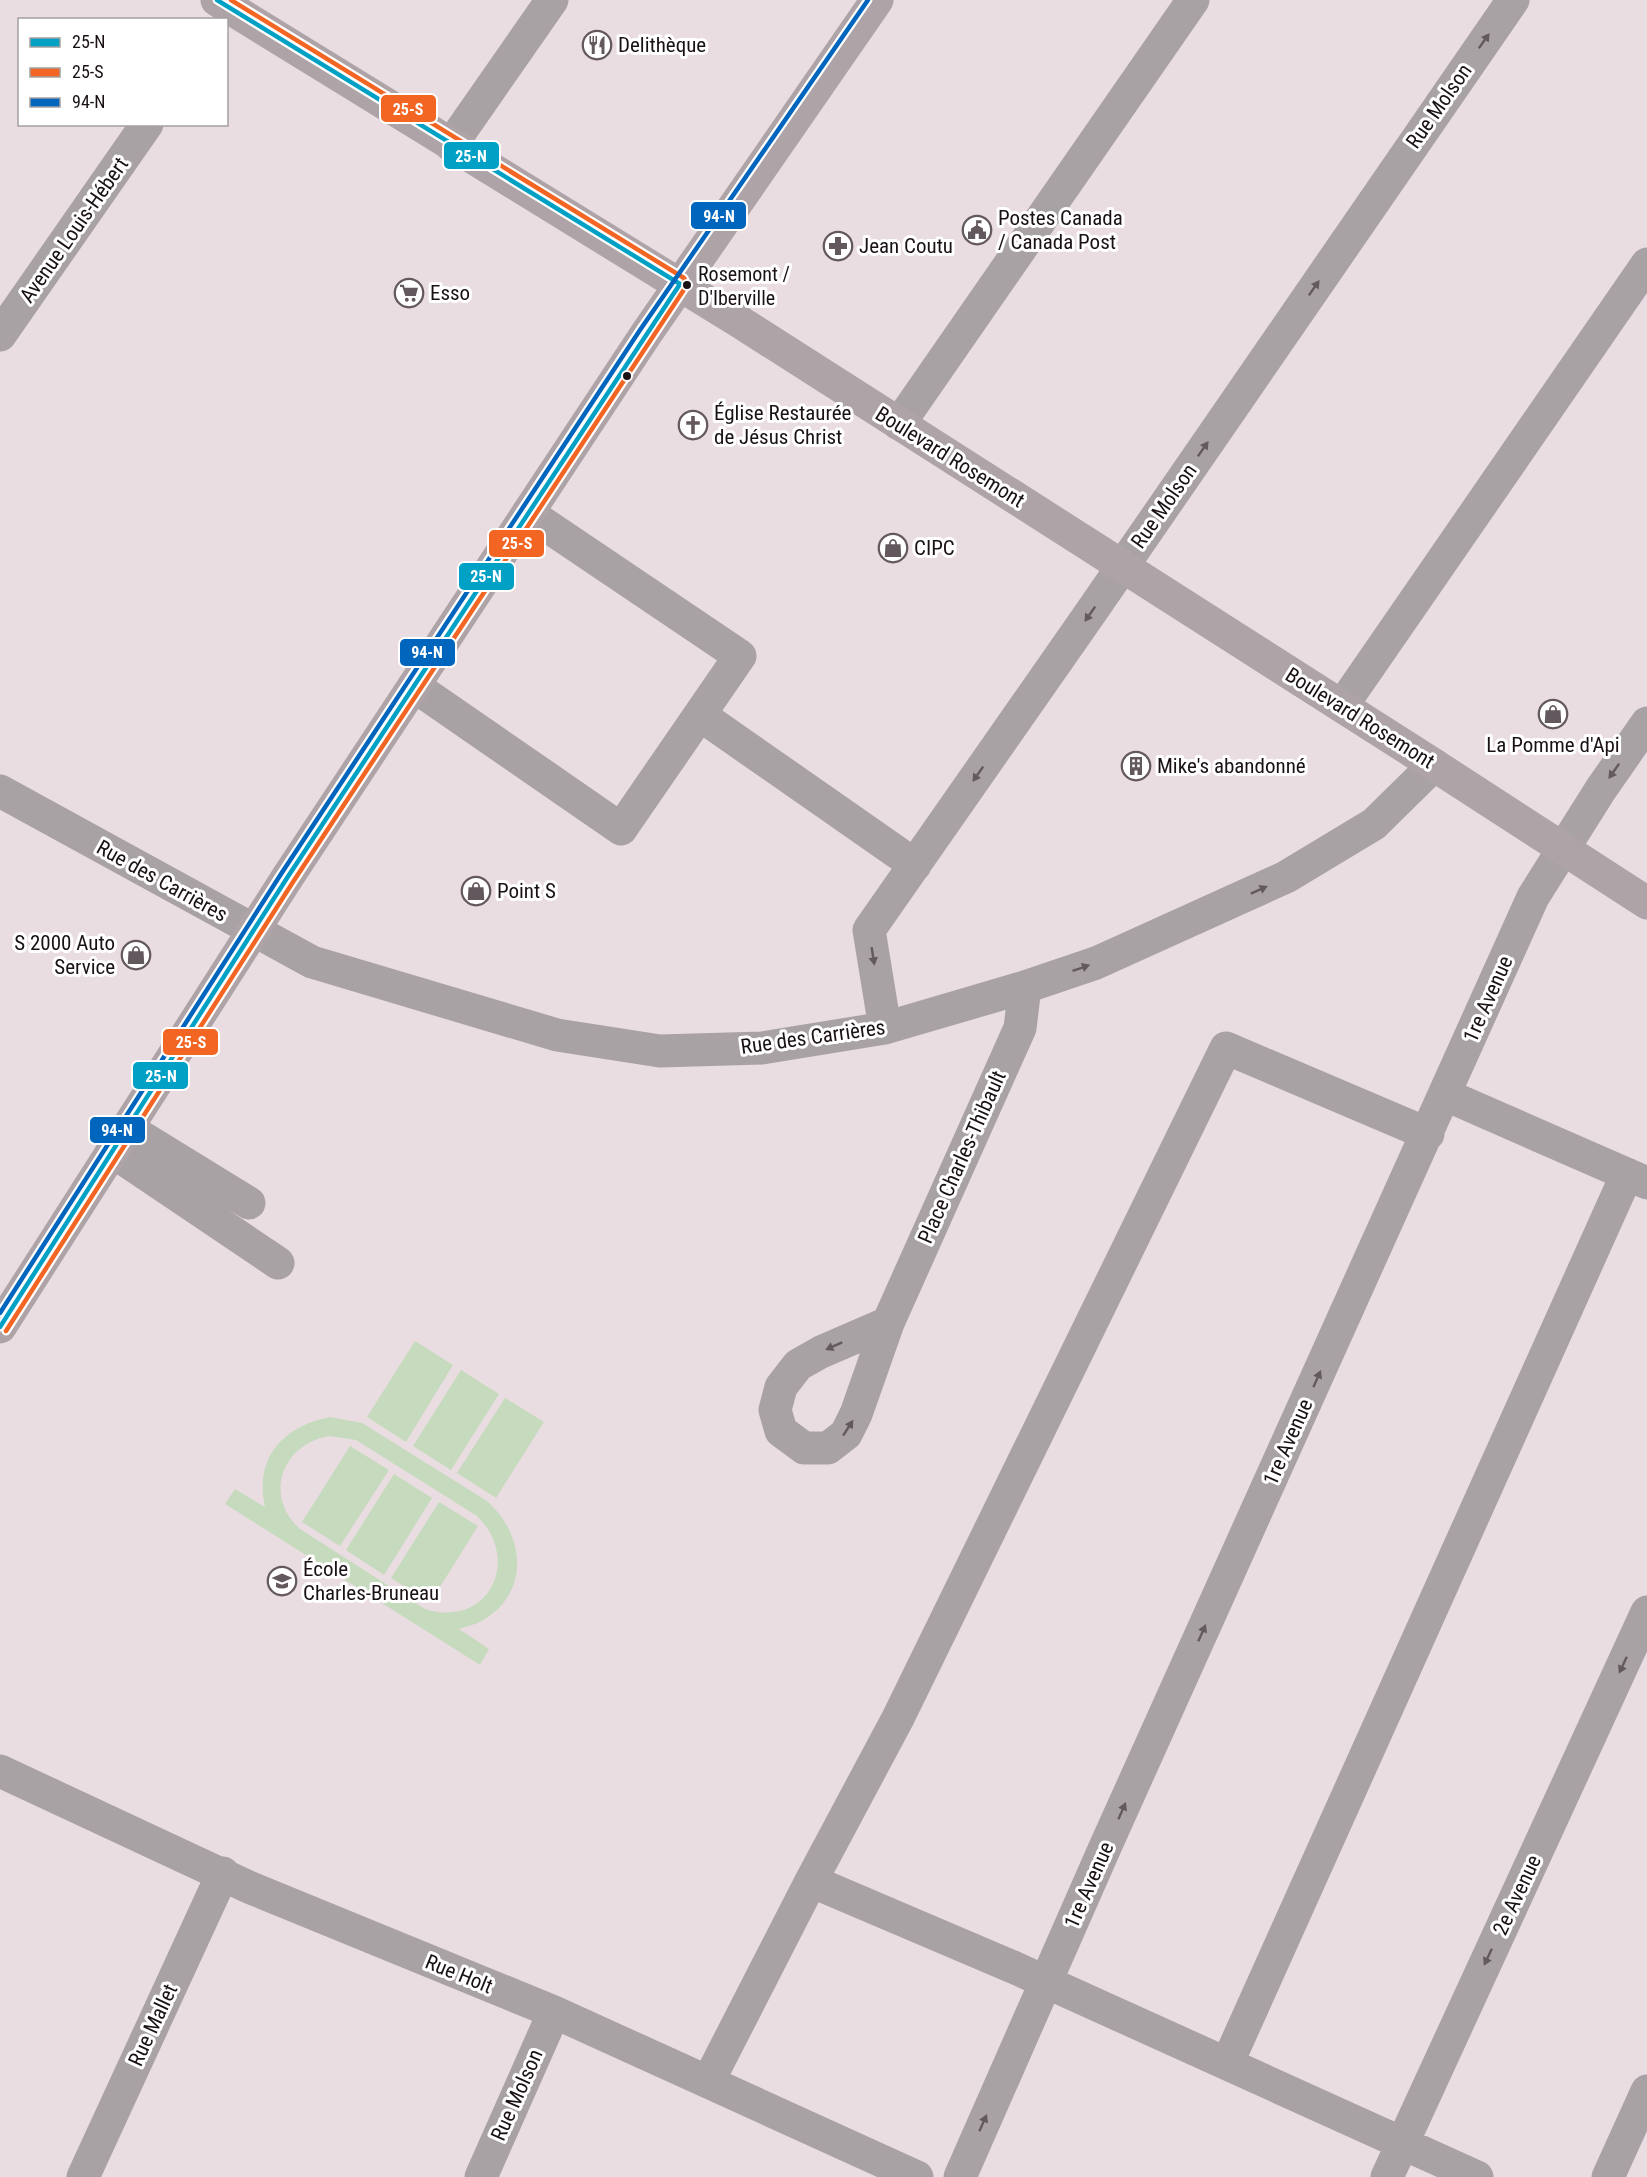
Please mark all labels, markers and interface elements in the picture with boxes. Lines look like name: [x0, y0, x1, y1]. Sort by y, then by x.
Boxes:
legend: [18, 18, 228, 126]
restaurant icon: Delithèque: [581, 29, 613, 61]
text: 25-N: [72, 31, 105, 52]
place label: Delithèque: [618, 33, 706, 57]
one-way arrow: [1478, 33, 1489, 49]
street label: Rue Molson: [1401, 59, 1477, 153]
text: 25-S: [72, 61, 104, 82]
text: 94-N: [72, 91, 105, 112]
line badge: 25-S: [380, 94, 437, 123]
text: 25-S: [393, 100, 424, 119]
line badge: 25-N: [443, 141, 500, 170]
text: 25-N: [455, 147, 487, 166]
street label: Avenue Louis-Hébert: [15, 153, 133, 307]
line badge: 94-N: [690, 201, 747, 230]
place label: Postes Canada / Canada Post: [998, 206, 1123, 254]
text: 94-N: [703, 207, 735, 226]
public building icon: Postes Canada / Canada Post: [961, 214, 993, 246]
pharmacy icon: Jean Coutu: [822, 230, 854, 262]
place label: Jean Coutu: [859, 234, 953, 258]
place label: Rosemont / D'Iberville: [698, 262, 790, 310]
supermarket icon: Esso: [393, 277, 425, 309]
marker: Rosemont / D'Iberville: [681, 279, 693, 291]
one-way arrow: [1308, 280, 1319, 296]
place label: Esso: [430, 281, 470, 305]
unlabelled marker: [621, 370, 633, 382]
place label: Église Restaurée de Jésus Christ: [714, 401, 852, 449]
street label: Boulevard Rosemont: [871, 402, 1029, 512]
church icon: Église Restaurée de Jésus Christ: [677, 409, 709, 441]
one-way arrow: [1197, 441, 1209, 457]
street label: Rue Molson: [1126, 459, 1202, 553]
line badge: 25-S: [488, 529, 545, 558]
shop icon: CIPC: [877, 532, 909, 564]
text: 25-S: [502, 534, 533, 553]
place label: CIPC: [914, 536, 955, 560]
line badge: 25-N: [458, 562, 515, 591]
text: 25-N: [470, 567, 502, 586]
one-way arrow: [1084, 606, 1096, 622]
line badge: 94-N: [399, 638, 456, 667]
text: 94-N: [411, 643, 443, 662]
street label: Boulevard Rosemont: [1281, 663, 1439, 773]
shop icon: La Pomme d'Api: [1537, 698, 1569, 730]
place label: La Pomme d'Api: [1486, 733, 1620, 757]
building icon: Mike's abandonné: [1120, 750, 1152, 782]
place label: Mike's abandonné: [1157, 754, 1306, 778]
one-way arrow: [1608, 763, 1620, 779]
one-way arrow: [972, 766, 984, 782]
street label: Rue des Carrières: [92, 835, 232, 927]
shop icon: Point S: [460, 875, 492, 907]
place label: Point S: [497, 879, 556, 903]
one-way arrow: [1250, 884, 1268, 894]
place label: S 2000 Auto Service: [14, 931, 115, 979]
shop icon: S 2000 Auto Service: [120, 939, 152, 971]
one-way arrow: [869, 946, 878, 965]
street label: 1re Avenue: [1458, 952, 1518, 1046]
one-way arrow: [1072, 963, 1090, 973]
street label: Rue des Carrières: [739, 1015, 887, 1059]
line badge: 25-S: [162, 1028, 219, 1056]
text: 25-S: [176, 1033, 207, 1052]
line badge: 25-N: [132, 1061, 189, 1090]
text: 25-N: [145, 1067, 177, 1086]
street label: Place Charles-Thibault: [913, 1067, 1011, 1247]
line badge: 94-N: [89, 1116, 146, 1144]
text: 94-N: [101, 1121, 133, 1140]
one-way arrow: [825, 1342, 843, 1351]
one-way arrow: [1312, 1369, 1322, 1387]
street label: 1re Avenue: [1258, 1395, 1318, 1489]
one-way arrow: [842, 1420, 853, 1437]
place label: École Charles-Bruneau: [303, 1557, 439, 1605]
school or university icon: École Charles-Bruneau: [266, 1565, 298, 1597]
one-way arrow: [1198, 1624, 1207, 1642]
one-way arrow: [1618, 1657, 1627, 1674]
one-way arrow: [1117, 1801, 1127, 1819]
street label: 1re Avenue: [1059, 1838, 1119, 1932]
street label: 2e Avenue: [1488, 1851, 1546, 1939]
one-way arrow: [1484, 1948, 1493, 1965]
street label: Rue Holt: [422, 1950, 496, 1998]
street label: Rue Mallet: [124, 1980, 182, 2070]
street label: Rue Molson: [486, 2046, 548, 2144]
one-way arrow: [978, 2114, 988, 2132]

